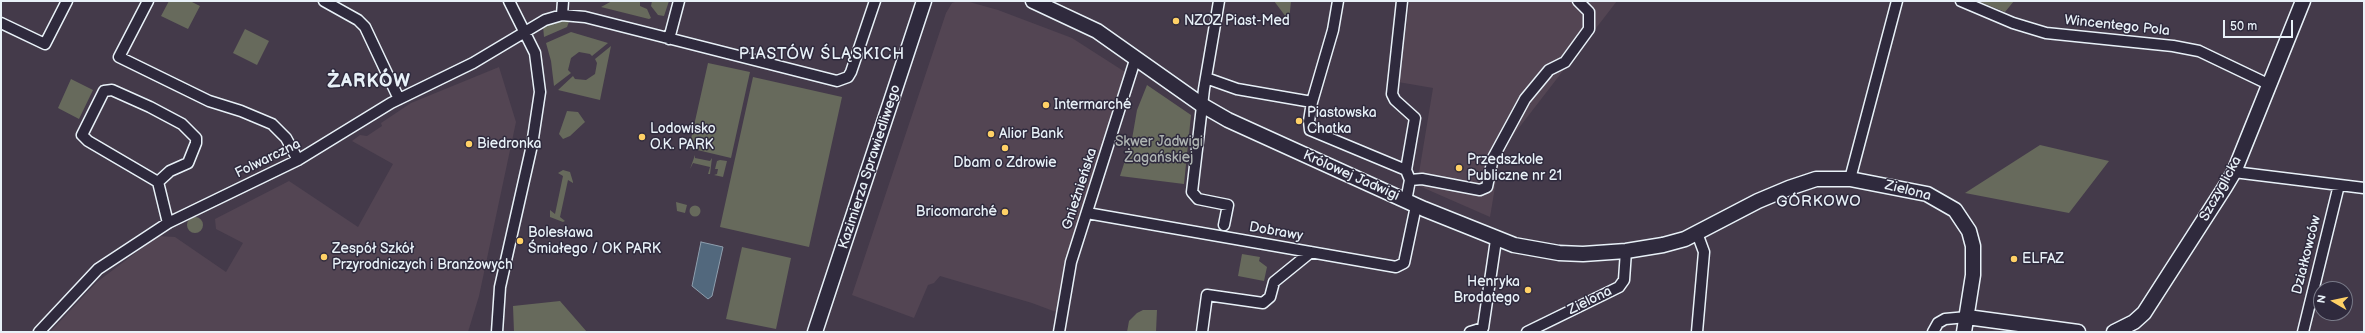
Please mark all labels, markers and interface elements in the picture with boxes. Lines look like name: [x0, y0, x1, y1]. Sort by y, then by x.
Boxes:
street label: Wincentego Pola: [2063, 12, 2171, 40]
scale bar: [2225, 12, 2295, 38]
place label: NZOZ Piast-Med: [1184, 13, 1290, 29]
marker: NZOZ Piast-Med: [1171, 16, 1181, 26]
text: 50 m: [2230, 19, 2257, 34]
district label: PIASTÓW ŚLĄSKICH: [739, 45, 905, 65]
district label: ŻARKÓW: [327, 71, 411, 93]
street label: Kazimierza Sprawiedliwego: [835, 83, 905, 251]
place label: Intermarché: [1054, 97, 1131, 113]
marker: Intermarché: [1041, 100, 1051, 110]
place label: Piastowska Chatka: [1307, 105, 1377, 138]
marker: Piastowska Chatka: [1294, 116, 1304, 126]
place label: Lodowisko O.K. PARK: [650, 121, 716, 154]
place label: Alior Bank: [999, 126, 1063, 142]
marker: Alior Bank: [986, 129, 996, 139]
marker: Lodowisko O.K. PARK: [637, 132, 647, 142]
park label: Skwer Jadwigi Żagańskiej: [1115, 134, 1203, 166]
street label: Folwarczna: [232, 136, 304, 182]
place label: Biedronka: [477, 136, 541, 152]
marker: Biedronka: [464, 139, 474, 149]
marker: Dbam o Zdrowie: [1000, 143, 1010, 153]
street label: Gnieźnieńska: [1059, 146, 1101, 232]
street label: Królowej Jadwigi: [1300, 147, 1402, 205]
place label: Przedszkole Publiczne nr 21: [1467, 152, 1562, 184]
street label: Szczyglicka: [2196, 154, 2246, 224]
place label: Dbam o Zdrowie: [953, 155, 1057, 171]
marker: Przedszkole Publiczne nr 21: [1454, 163, 1464, 173]
street label: Zielona: [1883, 177, 1933, 205]
district label: GÓRKOWO: [1776, 193, 1862, 211]
place label: Bricomarché: [916, 204, 997, 220]
marker: Bricomarché: [1000, 207, 1010, 217]
street label: Działkowców: [2289, 214, 2325, 296]
street label: Dobrawy: [1248, 219, 1304, 245]
place label: Bolesława Śmiałego / OK PARK: [528, 225, 661, 258]
marker: Bolesława Śmiałego / OK PARK: [515, 236, 525, 246]
place label: Zespół Szkół Przyrodniczych i Branżowych: [332, 241, 513, 274]
place label: ELFAZ: [2022, 251, 2064, 267]
marker: Zespół Szkół Przyrodniczych i Branżowych: [319, 252, 329, 262]
marker: ELFAZ: [2009, 254, 2019, 264]
place label: Henryka Brodatego: [1454, 274, 1520, 306]
north arrow: [2313, 281, 2353, 321]
street label: Zielona: [1565, 283, 1615, 319]
marker: Henryka Brodatego: [1523, 285, 1533, 295]
text: N: [2315, 294, 2329, 304]

